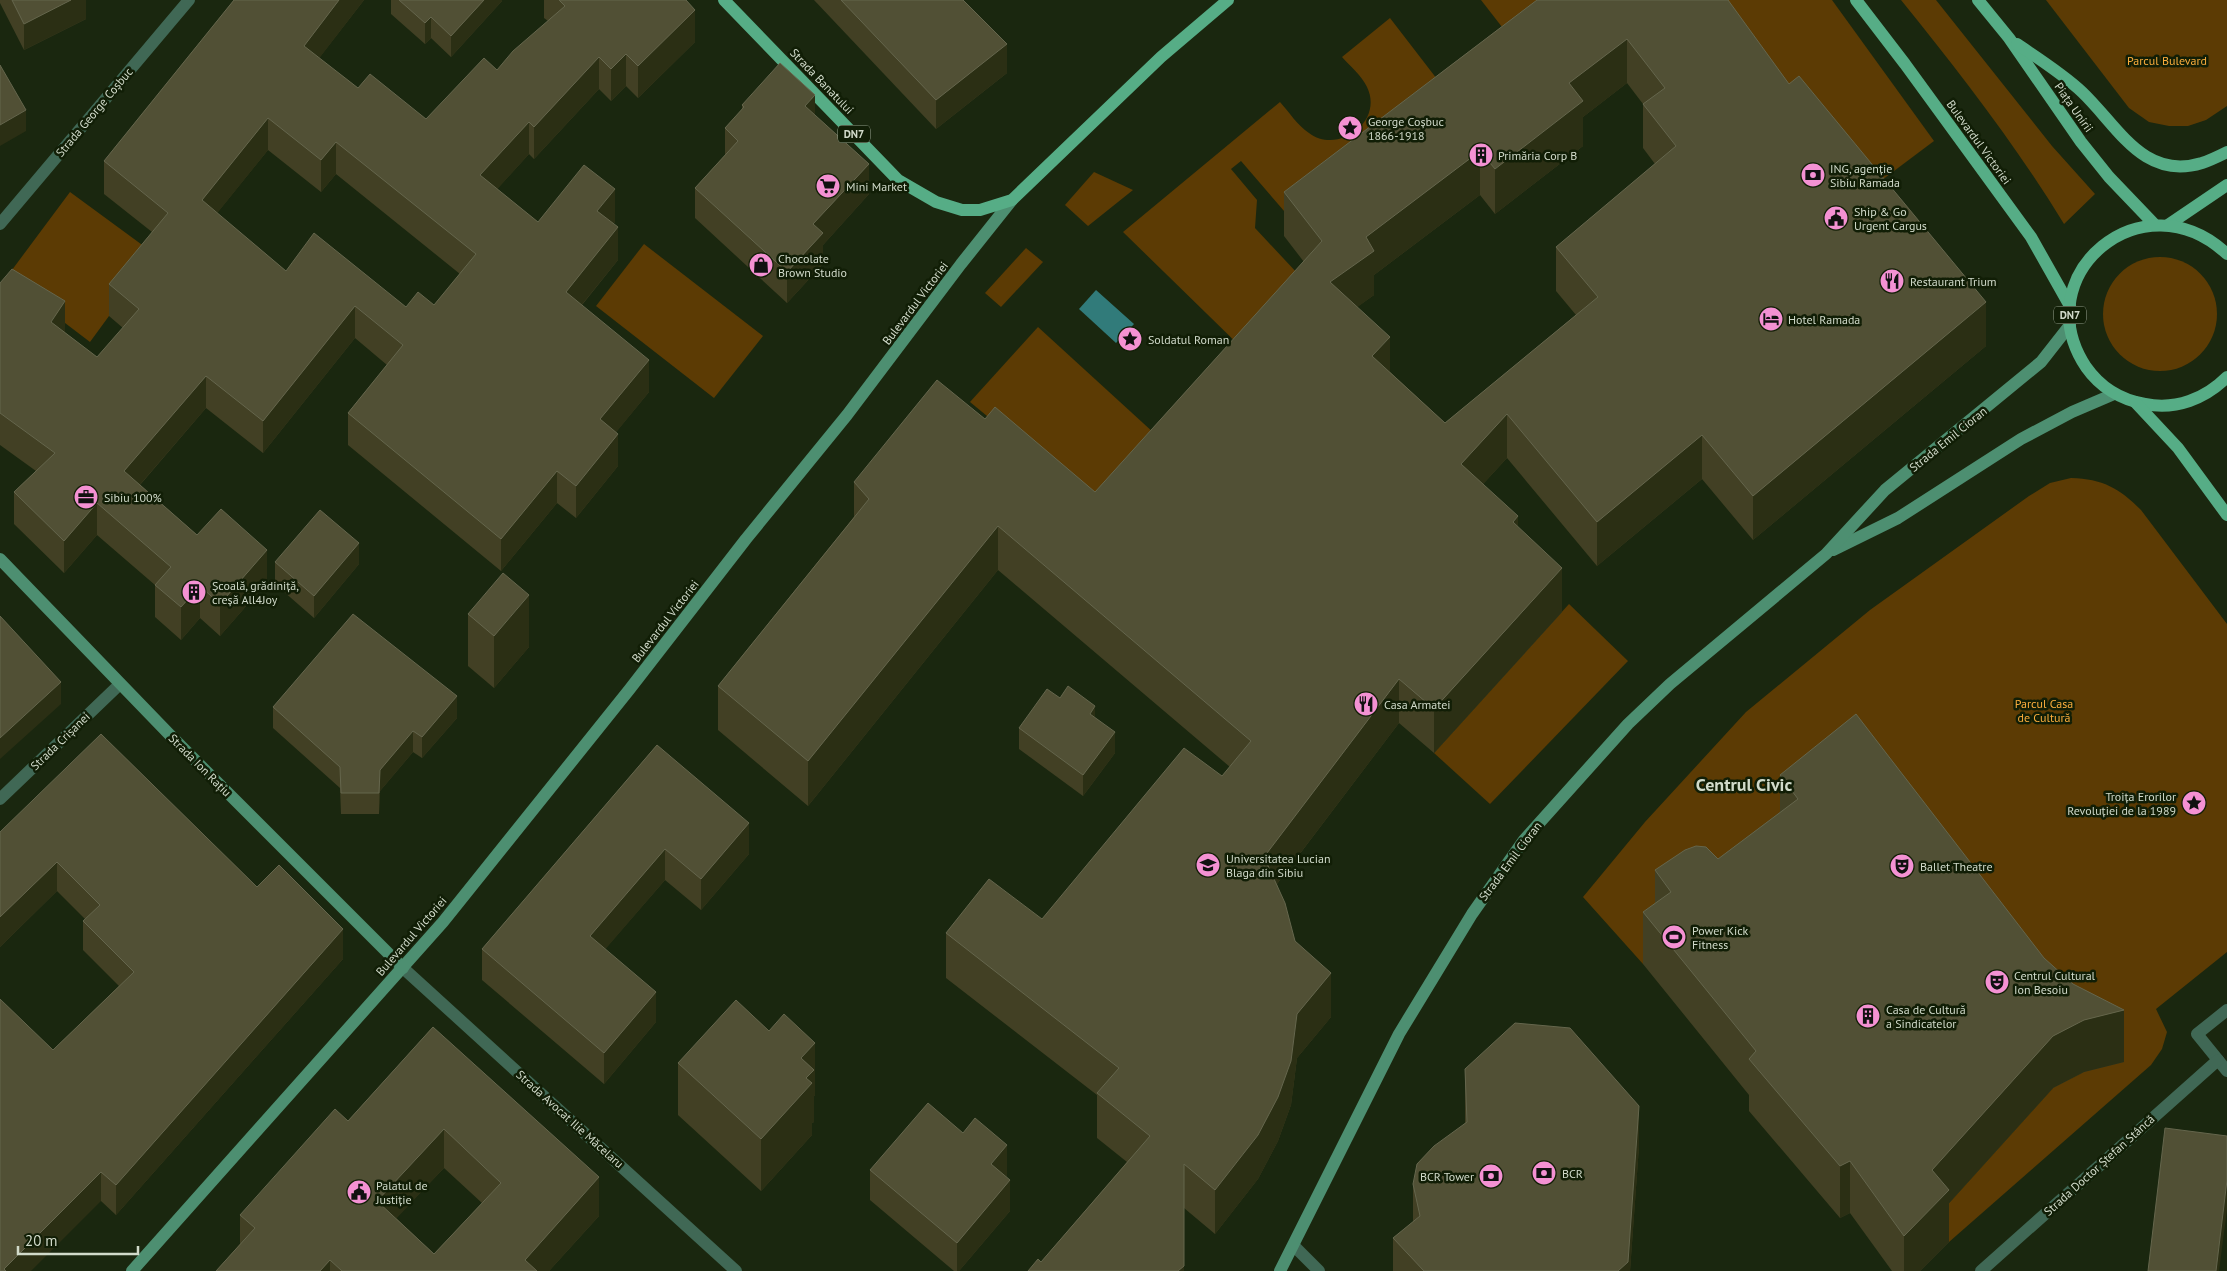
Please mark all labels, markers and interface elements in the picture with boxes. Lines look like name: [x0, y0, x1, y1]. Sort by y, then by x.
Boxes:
street label: Strada Banatului: [787, 45, 857, 117]
park label: Parcul Bulevard: [2127, 53, 2207, 68]
street label: Strada George Coșbuc: [52, 64, 136, 160]
street label: Piața Unirii: [2051, 79, 2097, 135]
street label: Bulevardul Victoriei: [1943, 97, 2015, 187]
place label: George Coșbuc 1866-1918: [1368, 114, 1444, 143]
place icon: George Coșbuc 1866-1918: [1337, 115, 1363, 141]
road number: DN7: [838, 126, 870, 142]
building icon: Primăria Corp B: [1468, 142, 1494, 168]
place label: Primăria Corp B: [1498, 148, 1577, 163]
place label: ING, agenție Sibiu Ramada: [1830, 161, 1900, 190]
bank icon: ING, agenție Sibiu Ramada: [1800, 162, 1826, 188]
supermarket icon: Mini Market: [815, 173, 841, 199]
place label: Mini Market: [846, 179, 907, 194]
place label: Ship & Go Urgent Cargus: [1854, 204, 1927, 233]
public building icon: Ship & Go Urgent Cargus: [1823, 205, 1849, 231]
place label: Chocolate Brown Studio: [778, 251, 847, 280]
shop icon: Chocolate Brown Studio: [748, 252, 774, 278]
street label: Bulevardul Victoriei: [879, 258, 951, 348]
restaurant icon: Restaurant Trium: [1879, 268, 1905, 294]
place label: Restaurant Trium: [1910, 274, 1997, 289]
hotel icon: Hotel Ramada: [1758, 306, 1784, 332]
road number: DN7: [2054, 306, 2086, 324]
place label: Hotel Ramada: [1788, 312, 1860, 327]
place icon: Soldatul Roman: [1117, 326, 1143, 352]
place label: Soldatul Roman: [1148, 332, 1229, 347]
street label: Strada Emil Cioran: [1906, 403, 1990, 475]
office icon: Sibiu 100%: [73, 484, 99, 510]
place label: Sibiu 100%: [104, 490, 162, 505]
street label: Bulevardul Victoriei: [628, 577, 702, 665]
place label: Școală, grădiniță, creșă All4Joy: [212, 578, 299, 607]
building icon: Școală, grădiniță, creșă All4Joy: [181, 579, 207, 605]
restaurant icon: Casa Armatei: [1353, 691, 1379, 717]
park label: Parcul Casa de Cultură: [2015, 696, 2073, 725]
place label: Casa Armatei: [1384, 697, 1450, 712]
street label: Strada Crișanei: [27, 709, 93, 773]
street label: Strada Ion Rațiu: [166, 731, 234, 799]
district label: Centrul Civic: [1696, 773, 1792, 796]
place label: Troița Erorilor Revoluției de la 1989: [2067, 789, 2176, 818]
place icon: Troița Erorilor Revoluției de la 1989: [2181, 790, 2207, 816]
street label: Strada Emil Cioran: [1475, 818, 1545, 904]
place label: Universitatea Lucian Blaga din Sibiu: [1226, 851, 1331, 880]
school or university icon: Universitatea Lucian Blaga din Sibiu: [1195, 852, 1221, 878]
theatre icon: Ballet Theatre: [1889, 853, 1915, 879]
place label: Ballet Theatre: [1920, 859, 1992, 874]
street label: Bulevardul Victoriei: [372, 893, 450, 979]
place label: Power Kick Fitness: [1692, 923, 1749, 952]
sports icon: Power Kick Fitness: [1661, 924, 1687, 950]
place label: Centrul Cultural Ion Besoiu: [2014, 968, 2096, 997]
theatre icon: Centrul Cultural Ion Besoiu: [1984, 969, 2010, 995]
place label: Casa de Cultură a Sindicatelor: [1886, 1002, 1966, 1031]
building icon: Casa de Cultură a Sindicatelor: [1855, 1003, 1881, 1029]
street label: Strada Avocat Ilie Măcelaru: [513, 1067, 627, 1171]
street label: Strada Doctor Ștefan Stâncă: [2041, 1111, 2157, 1219]
bank icon: BCR: [1531, 1160, 1557, 1186]
bank icon: BCR Tower: [1478, 1163, 1504, 1189]
place label: BCR: [1562, 1166, 1583, 1181]
place label: BCR Tower: [1420, 1169, 1474, 1184]
place label: Palatul de Justiție: [375, 1178, 428, 1207]
public building icon: Palatul de Justiție: [346, 1179, 372, 1205]
scale bar: [18, 1224, 138, 1256]
text: 20 m: [25, 1231, 58, 1250]

